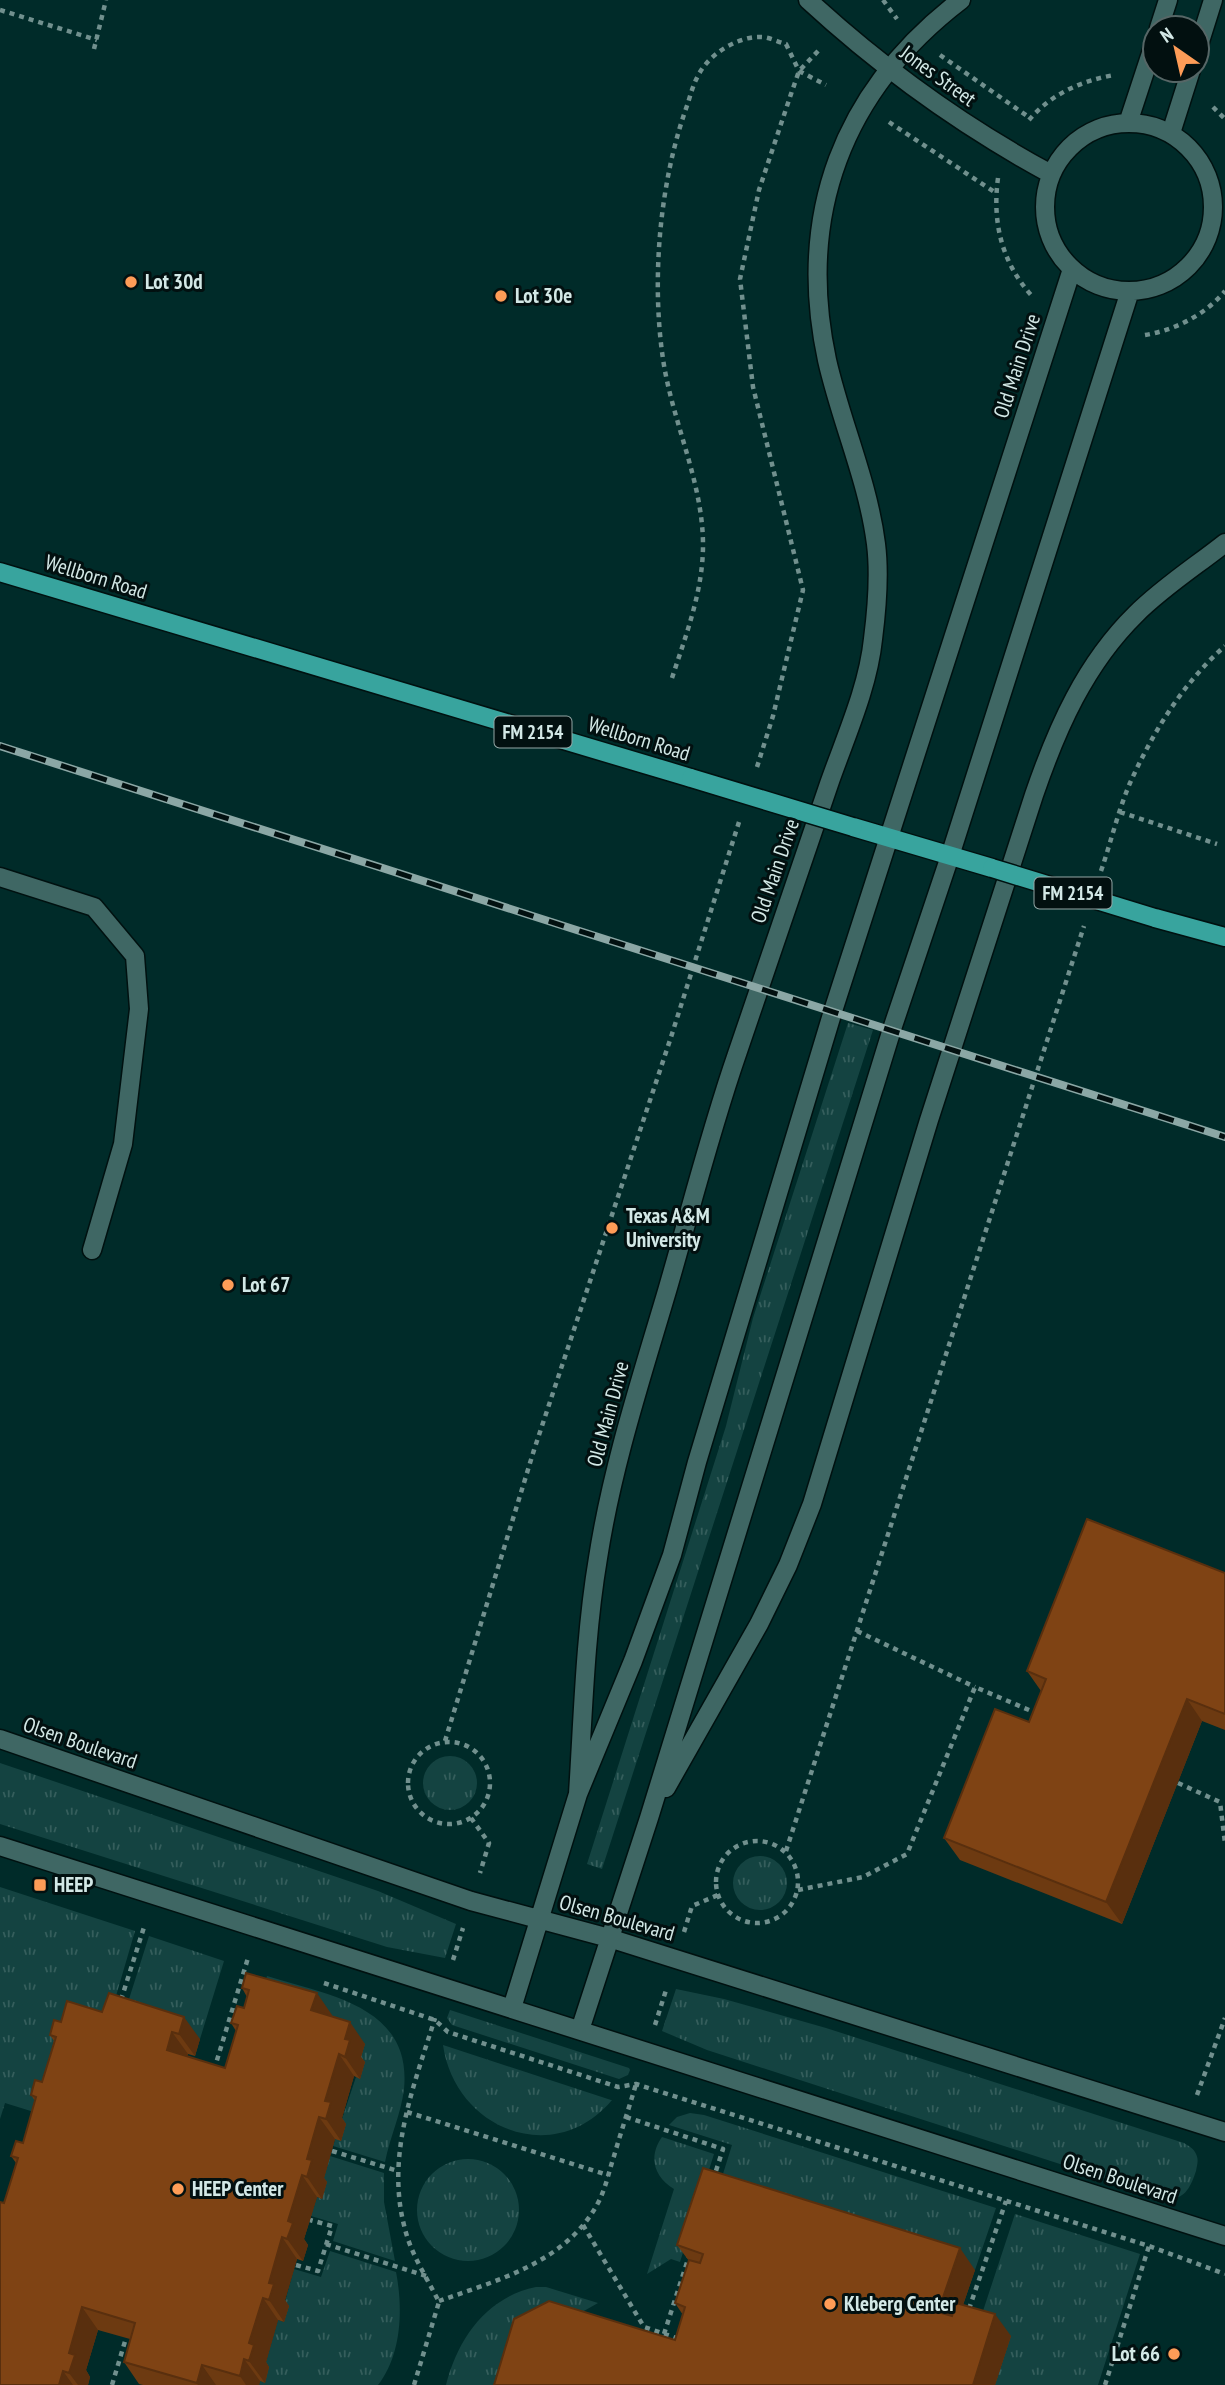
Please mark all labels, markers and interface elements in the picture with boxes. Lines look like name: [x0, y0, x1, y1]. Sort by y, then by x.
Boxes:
north arrow: [1141, 14, 1211, 84]
text: N: [1156, 22, 1177, 48]
street label: Jones Street: [894, 39, 982, 112]
place label: Lot 30d: [145, 268, 203, 295]
marker: Lot 30d: [123, 274, 139, 290]
place label: Lot 30e: [515, 282, 572, 309]
marker: Lot 30e: [493, 288, 509, 304]
street label: Old Main Drive: [987, 310, 1046, 421]
street label: Wellborn Road: [42, 548, 150, 605]
street label: Wellborn Road: [585, 710, 693, 767]
road number: FM 2154: [494, 716, 572, 748]
street label: Old Main Drive: [744, 815, 805, 926]
road number: FM 2154: [1034, 878, 1112, 908]
place label: Texas A&M University: [626, 1202, 710, 1253]
marker: Texas A&M University: [604, 1220, 620, 1236]
place label: Lot 67: [242, 1271, 290, 1298]
marker: Lot 67: [220, 1277, 236, 1293]
street label: Old Main Drive: [580, 1358, 635, 1470]
street label: Olsen Boulevard: [20, 1710, 141, 1775]
place label: HEEP: [54, 1871, 93, 1898]
marker: HEEP: [32, 1877, 48, 1893]
street label: Olsen Boulevard: [556, 1888, 678, 1947]
street label: Olsen Boulevard: [1060, 2147, 1181, 2210]
place label: HEEP Center: [192, 2175, 284, 2202]
marker: HEEP Center: [170, 2181, 186, 2197]
place label: Kleberg Center: [844, 2290, 956, 2317]
marker: Kleberg Center: [822, 2296, 838, 2312]
place label: Lot 66: [1112, 2340, 1160, 2367]
marker: Lot 66: [1166, 2346, 1182, 2362]

